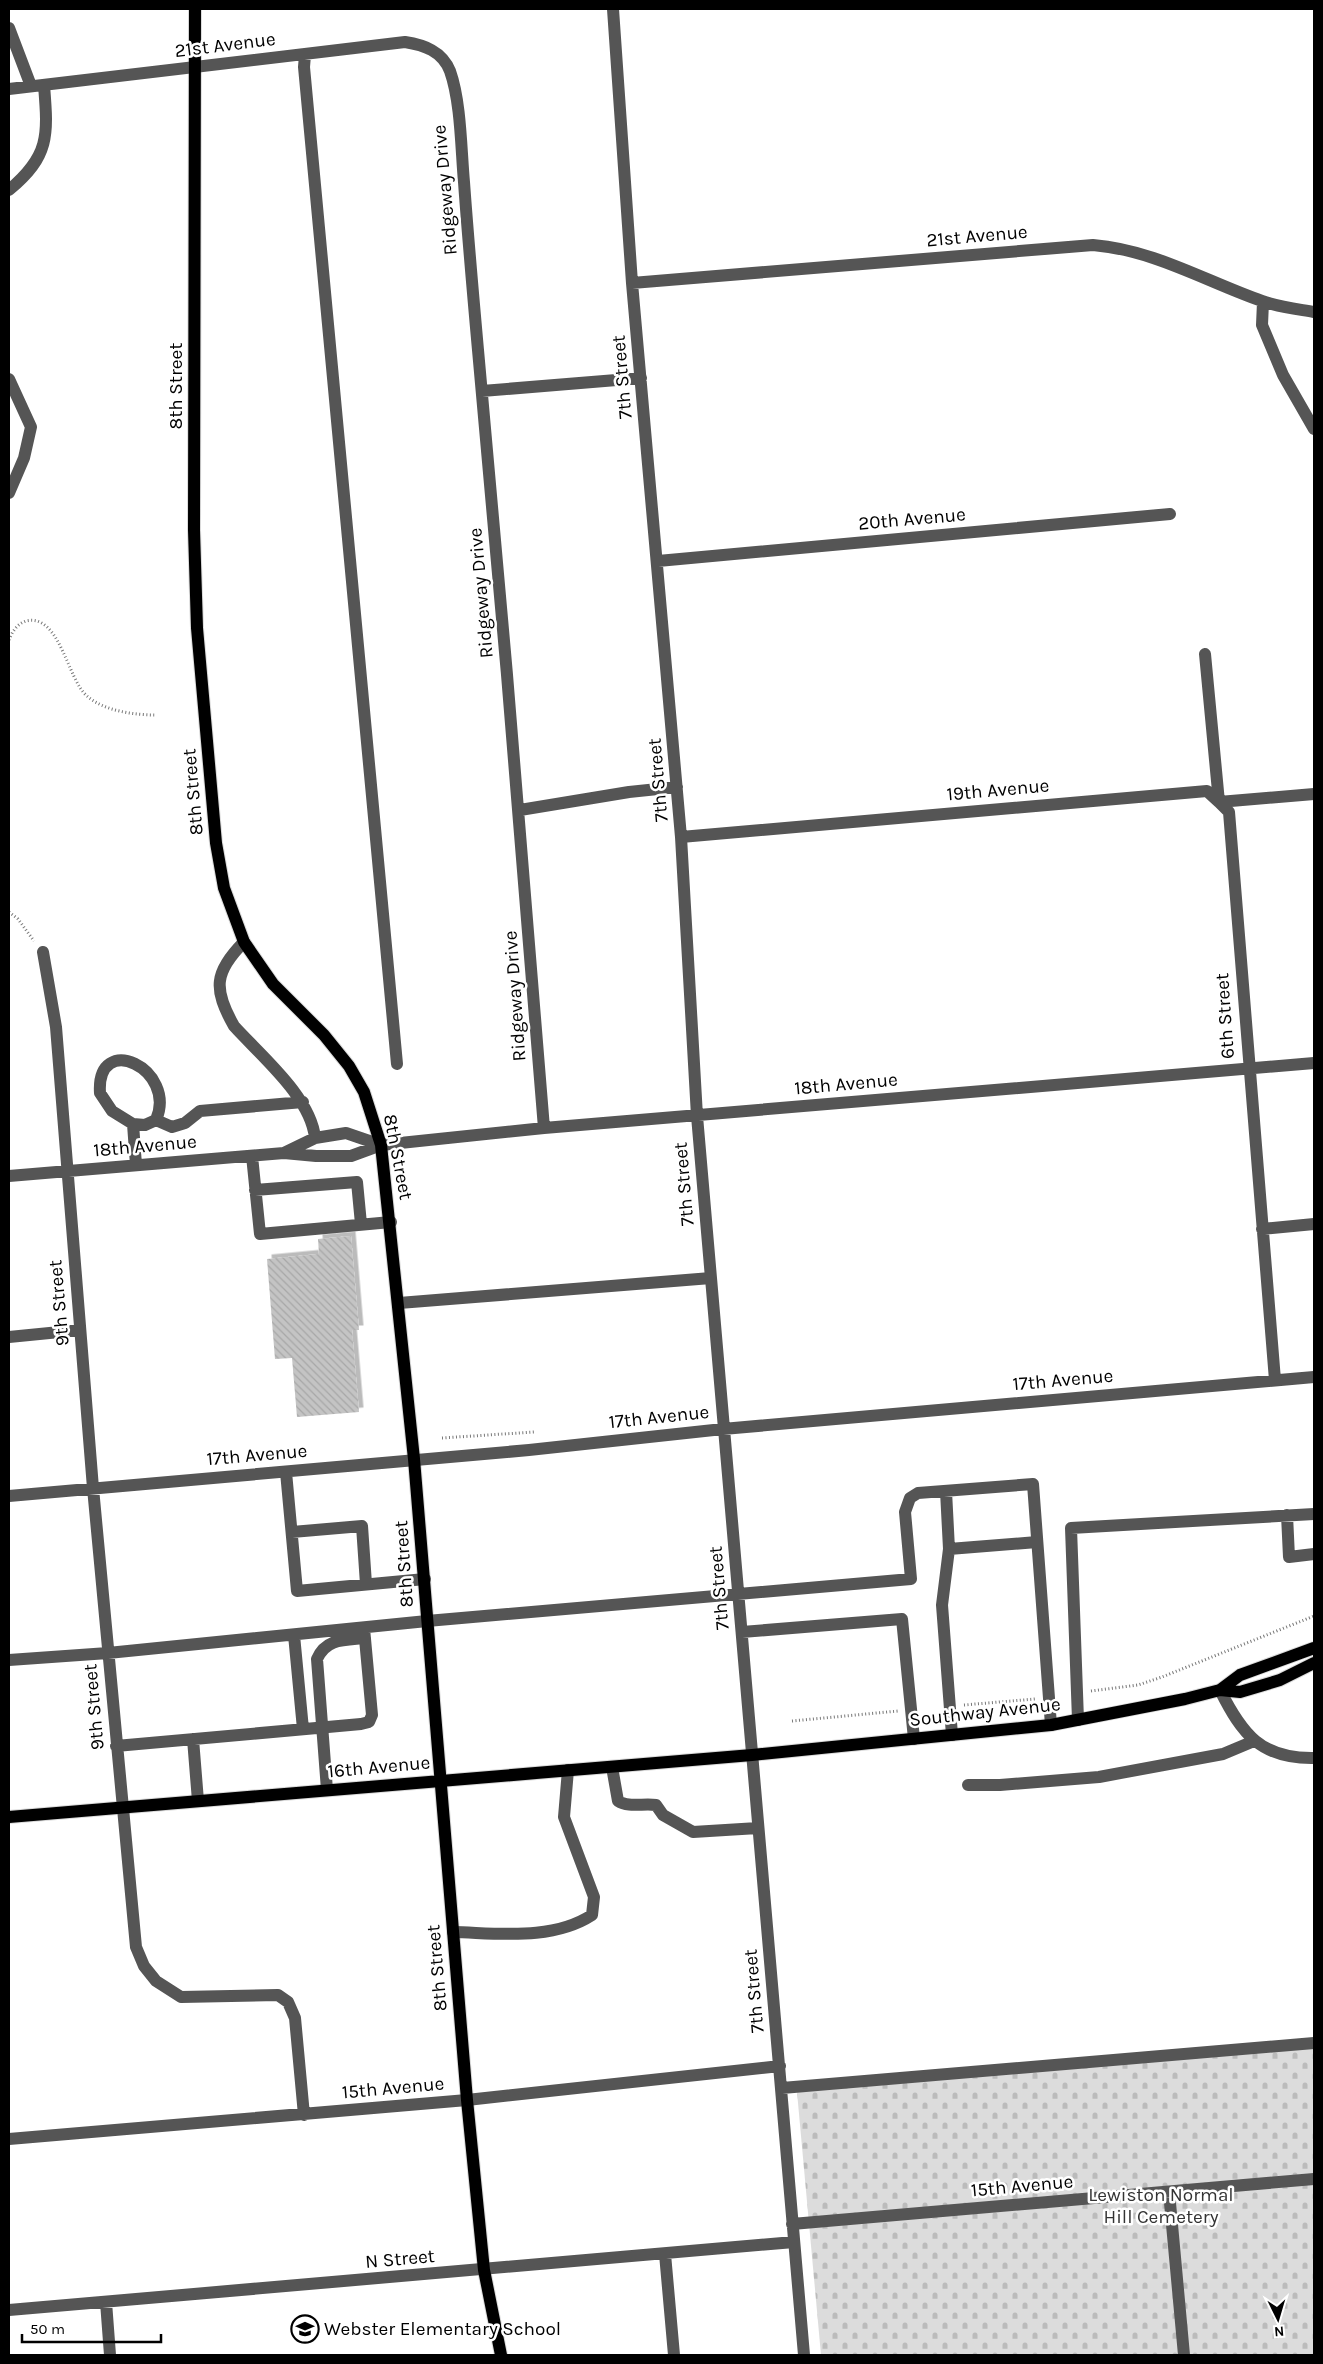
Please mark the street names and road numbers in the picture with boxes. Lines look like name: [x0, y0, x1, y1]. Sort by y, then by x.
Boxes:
street label: 21st Avenue: [173, 28, 277, 62]
street label: Ridgeway Drive: [428, 124, 462, 256]
street label: 21st Avenue: [925, 221, 1029, 251]
street label: 7th Street: [607, 334, 637, 420]
street label: 8th Street: [165, 343, 187, 429]
street label: 20th Avenue: [857, 503, 967, 535]
street label: Ridgeway Drive: [464, 527, 498, 659]
street label: 7th Street: [643, 737, 673, 823]
street label: 8th Street: [178, 748, 208, 836]
street label: 19th Avenue: [946, 775, 1050, 805]
street label: Ridgeway Drive: [499, 930, 531, 1062]
street label: 6th Street: [1211, 972, 1239, 1060]
street label: 18th Avenue: [793, 1069, 899, 1099]
street label: 8th Street: [379, 1112, 417, 1202]
street label: 18th Avenue: [92, 1131, 198, 1161]
street label: 7th Street: [669, 1141, 699, 1227]
street label: 9th Street: [44, 1259, 74, 1347]
street label: 17th Avenue: [1012, 1365, 1114, 1395]
street label: 17th Avenue: [608, 1401, 710, 1433]
street label: 17th Avenue: [206, 1440, 308, 1470]
street label: 8th Street: [390, 1520, 418, 1608]
street label: 7th Street: [704, 1545, 734, 1631]
street label: 9th Street: [79, 1663, 109, 1751]
street label: Southway Avenue: [908, 1693, 1062, 1731]
street label: 16th Avenue: [327, 1752, 431, 1782]
street label: 8th Street: [422, 1924, 452, 2012]
street label: 7th Street: [739, 1948, 769, 2034]
street label: 15th Avenue: [341, 2073, 445, 2103]
street label: 15th Avenue: [970, 2171, 1074, 2201]
street label: N Street: [364, 2245, 436, 2273]

